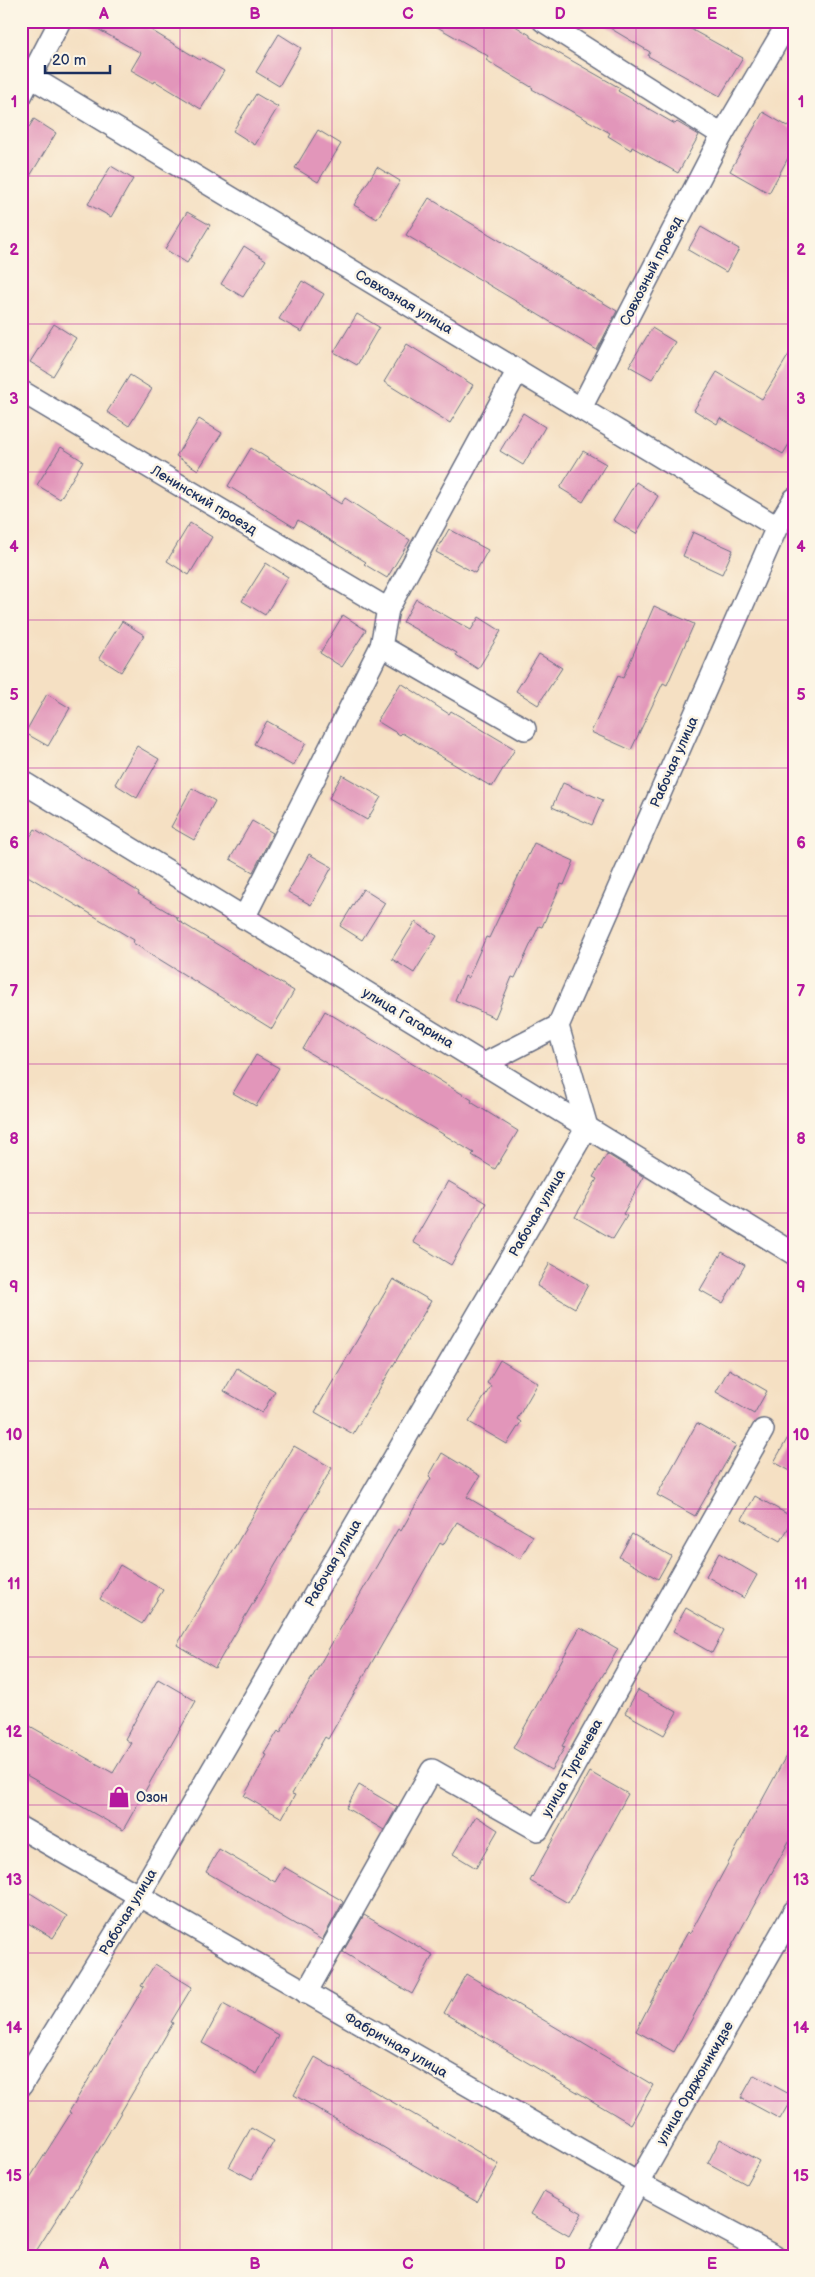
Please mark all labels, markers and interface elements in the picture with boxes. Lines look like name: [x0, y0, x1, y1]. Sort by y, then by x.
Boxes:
text: A: [98, 5, 109, 24]
text: B: [249, 5, 261, 24]
text: C: [402, 5, 414, 24]
text: D: [554, 5, 566, 24]
text: E: [707, 5, 717, 24]
scale bar: [45, 42, 110, 74]
text: 20 m: [52, 51, 86, 70]
text: 1: [11, 93, 17, 112]
text: 1: [798, 93, 804, 112]
street label: Совхозный проезд: [616, 213, 686, 328]
text: 2: [9, 241, 19, 260]
text: 2: [796, 241, 806, 260]
street label: Совхозная улица: [352, 266, 456, 338]
text: 3: [9, 390, 19, 409]
text: 3: [796, 390, 806, 409]
street label: Ленинский проезд: [147, 461, 260, 539]
text: 4: [9, 538, 19, 557]
text: 4: [796, 538, 806, 557]
text: 5: [9, 686, 19, 705]
text: 5: [796, 686, 806, 705]
street label: Рабочая улица: [646, 713, 702, 810]
text: 6: [9, 834, 19, 853]
text: 6: [796, 834, 806, 853]
text: 7: [10, 982, 19, 1001]
text: 7: [797, 982, 806, 1001]
street label: улица Гагарина: [359, 984, 457, 1052]
text: 8: [9, 1130, 19, 1149]
text: 8: [796, 1130, 806, 1149]
street label: Рабочая улица: [505, 1166, 569, 1260]
text: 9: [9, 1278, 19, 1297]
text: 9: [796, 1278, 806, 1297]
text: 10: [6, 1426, 22, 1445]
text: 10: [793, 1426, 809, 1445]
street label: Рабочая улица: [301, 1516, 365, 1610]
text: 11: [7, 1575, 21, 1594]
text: 11: [794, 1575, 808, 1594]
street label: улица Тургенева: [538, 1715, 606, 1820]
text: 12: [6, 1723, 23, 1742]
text: 12: [793, 1723, 810, 1742]
shop icon: Озон: [106, 1784, 132, 1810]
place label: Озон: [136, 1789, 168, 1806]
street label: Рабочая улица: [96, 1865, 161, 1958]
text: 13: [6, 1871, 22, 1890]
text: 13: [793, 1871, 809, 1890]
street label: Фабричная улица: [341, 2009, 451, 2082]
street label: улица Орджоникидзе: [653, 2018, 737, 2148]
text: 14: [6, 2019, 23, 2038]
text: 14: [793, 2019, 810, 2038]
text: 15: [6, 2167, 22, 2186]
text: 15: [793, 2167, 809, 2186]
text: A: [98, 2255, 109, 2274]
text: B: [249, 2255, 261, 2274]
text: C: [402, 2255, 414, 2274]
text: D: [554, 2255, 566, 2274]
text: E: [707, 2255, 717, 2274]

